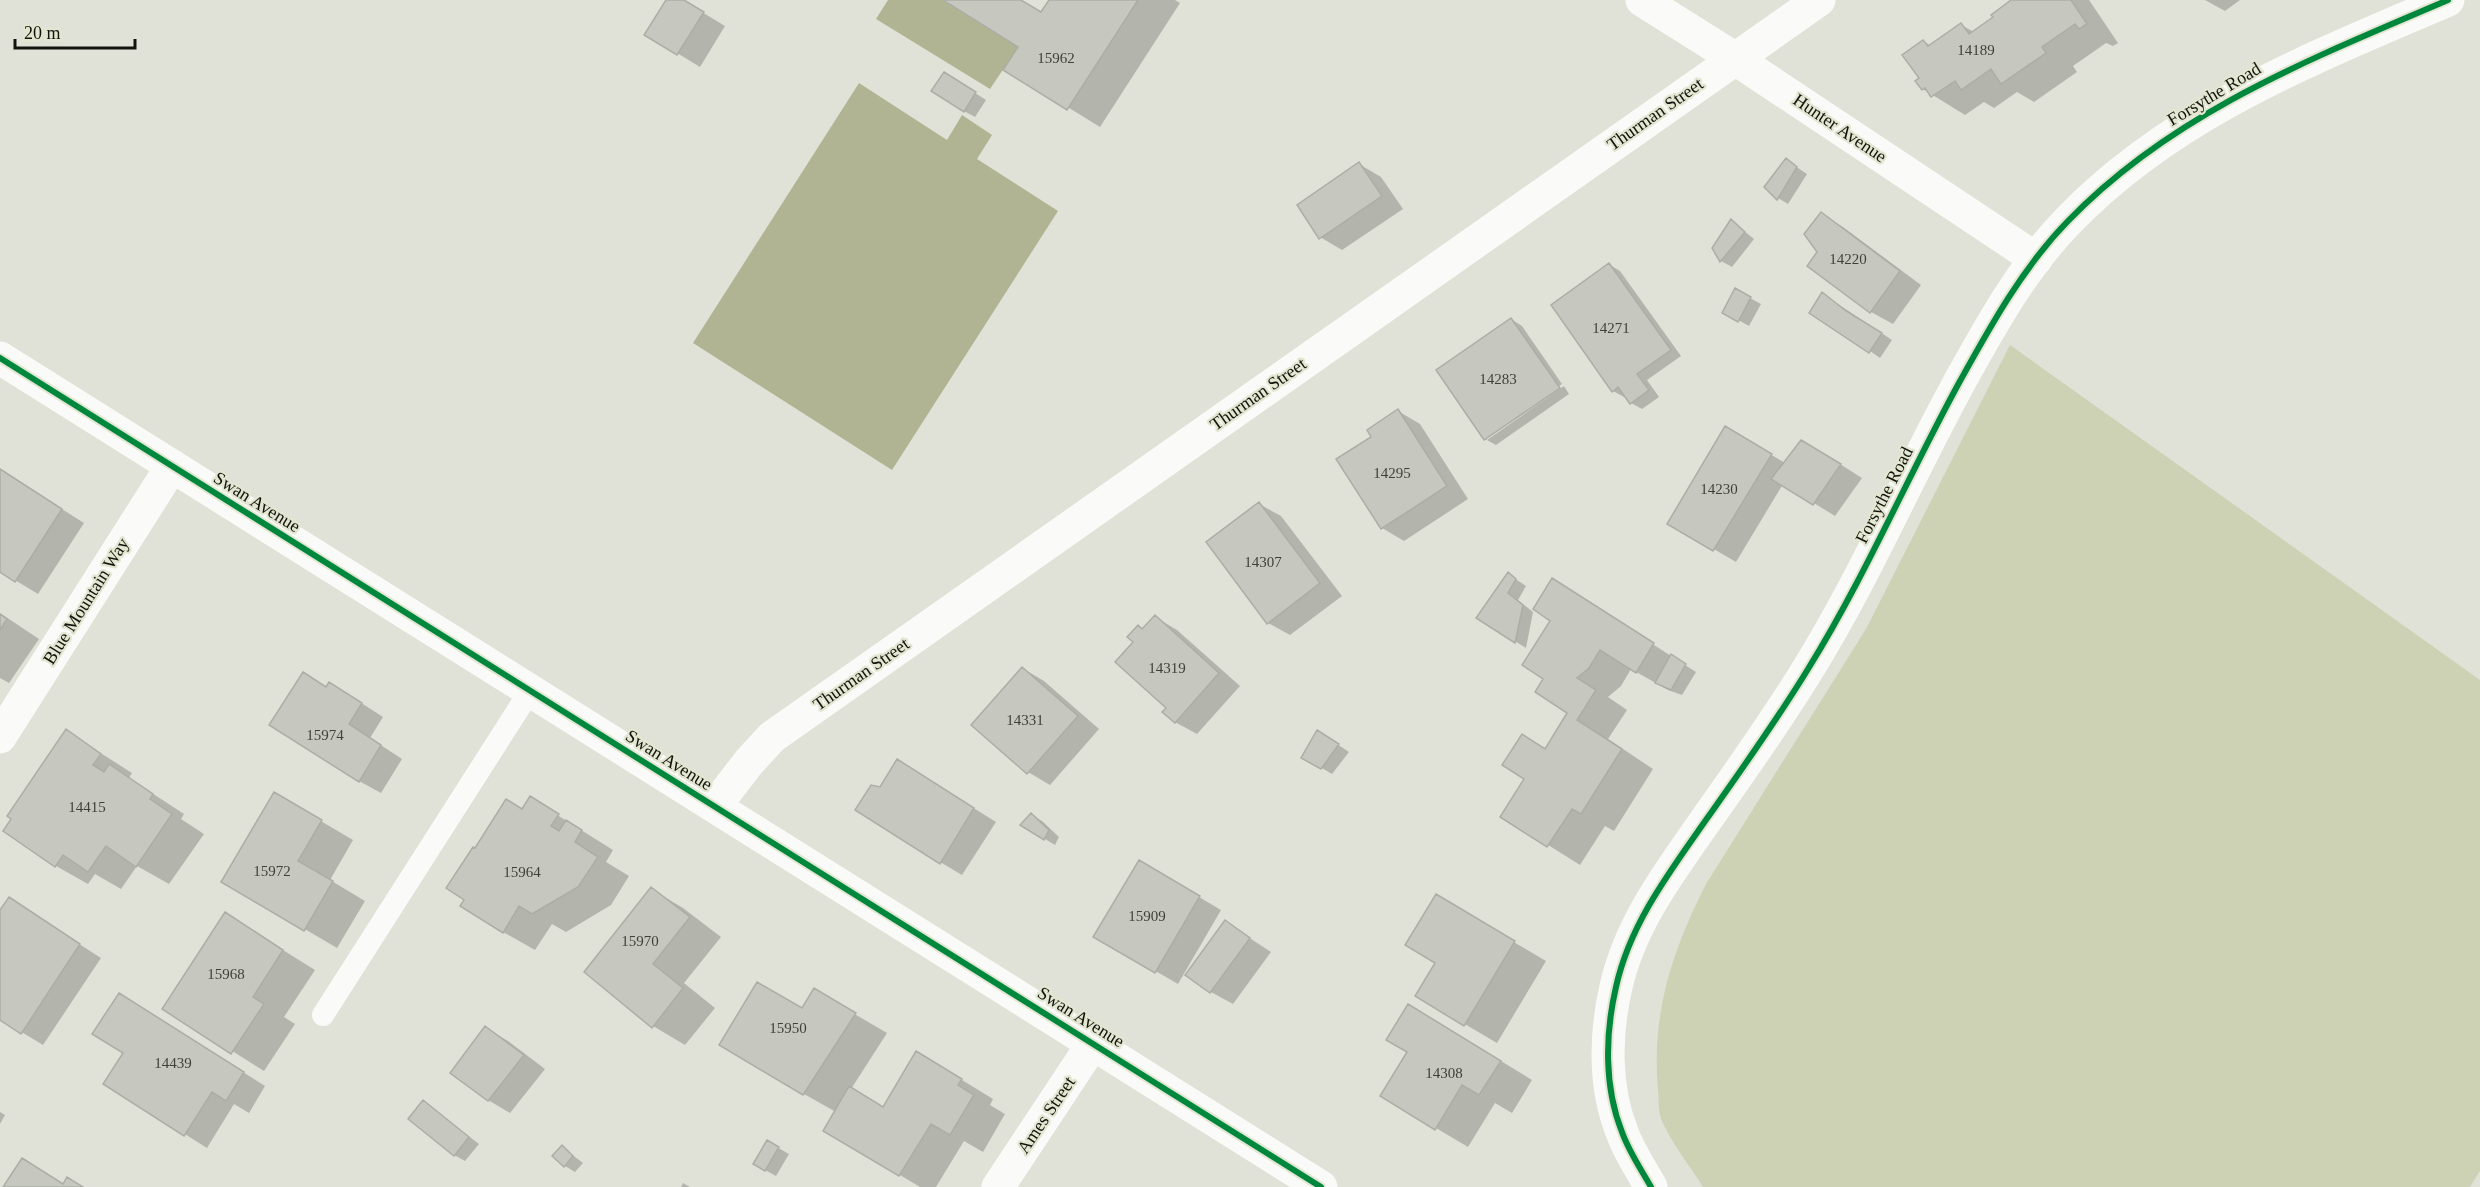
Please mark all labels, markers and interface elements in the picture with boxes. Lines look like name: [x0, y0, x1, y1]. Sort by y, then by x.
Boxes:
scale bar: [15, 12, 135, 50]
text: 20 m: [24, 23, 61, 43]
house number: 14189: [1957, 42, 1995, 58]
house number: 15962: [1037, 50, 1075, 66]
street label: Forsythe Road: [2164, 58, 2264, 130]
street label: Thurman Street: [1603, 74, 1707, 154]
street label: Hunter Avenue: [1790, 89, 1890, 167]
house number: 14220: [1829, 251, 1867, 267]
house number: 14271: [1592, 320, 1630, 336]
street label: Thurman Street: [1206, 354, 1310, 434]
house number: 14283: [1479, 371, 1517, 387]
street label: Forsythe Road: [1851, 443, 1917, 547]
house number: 14295: [1373, 465, 1411, 481]
street label: Swan Avenue: [210, 468, 304, 536]
house number: 14230: [1700, 481, 1738, 497]
street label: Blue Mountain Way: [39, 534, 133, 668]
house number: 14307: [1244, 554, 1282, 570]
street label: Thurman Street: [809, 634, 913, 714]
house number: 14319: [1148, 660, 1186, 676]
house number: 14331: [1006, 712, 1044, 728]
street label: Swan Avenue: [622, 726, 716, 794]
house number: 15974: [306, 727, 344, 743]
house number: 14415: [68, 799, 106, 815]
house number: 15972: [253, 863, 291, 879]
house number: 15964: [503, 864, 541, 880]
house number: 15909: [1128, 908, 1166, 924]
house number: 15970: [621, 933, 659, 949]
house number: 15968: [207, 966, 245, 982]
street label: Swan Avenue: [1034, 983, 1128, 1051]
house number: 15950: [769, 1020, 807, 1036]
house number: 14439: [154, 1055, 192, 1071]
house number: 14308: [1425, 1065, 1463, 1081]
street label: Ames Street: [1013, 1073, 1079, 1157]

